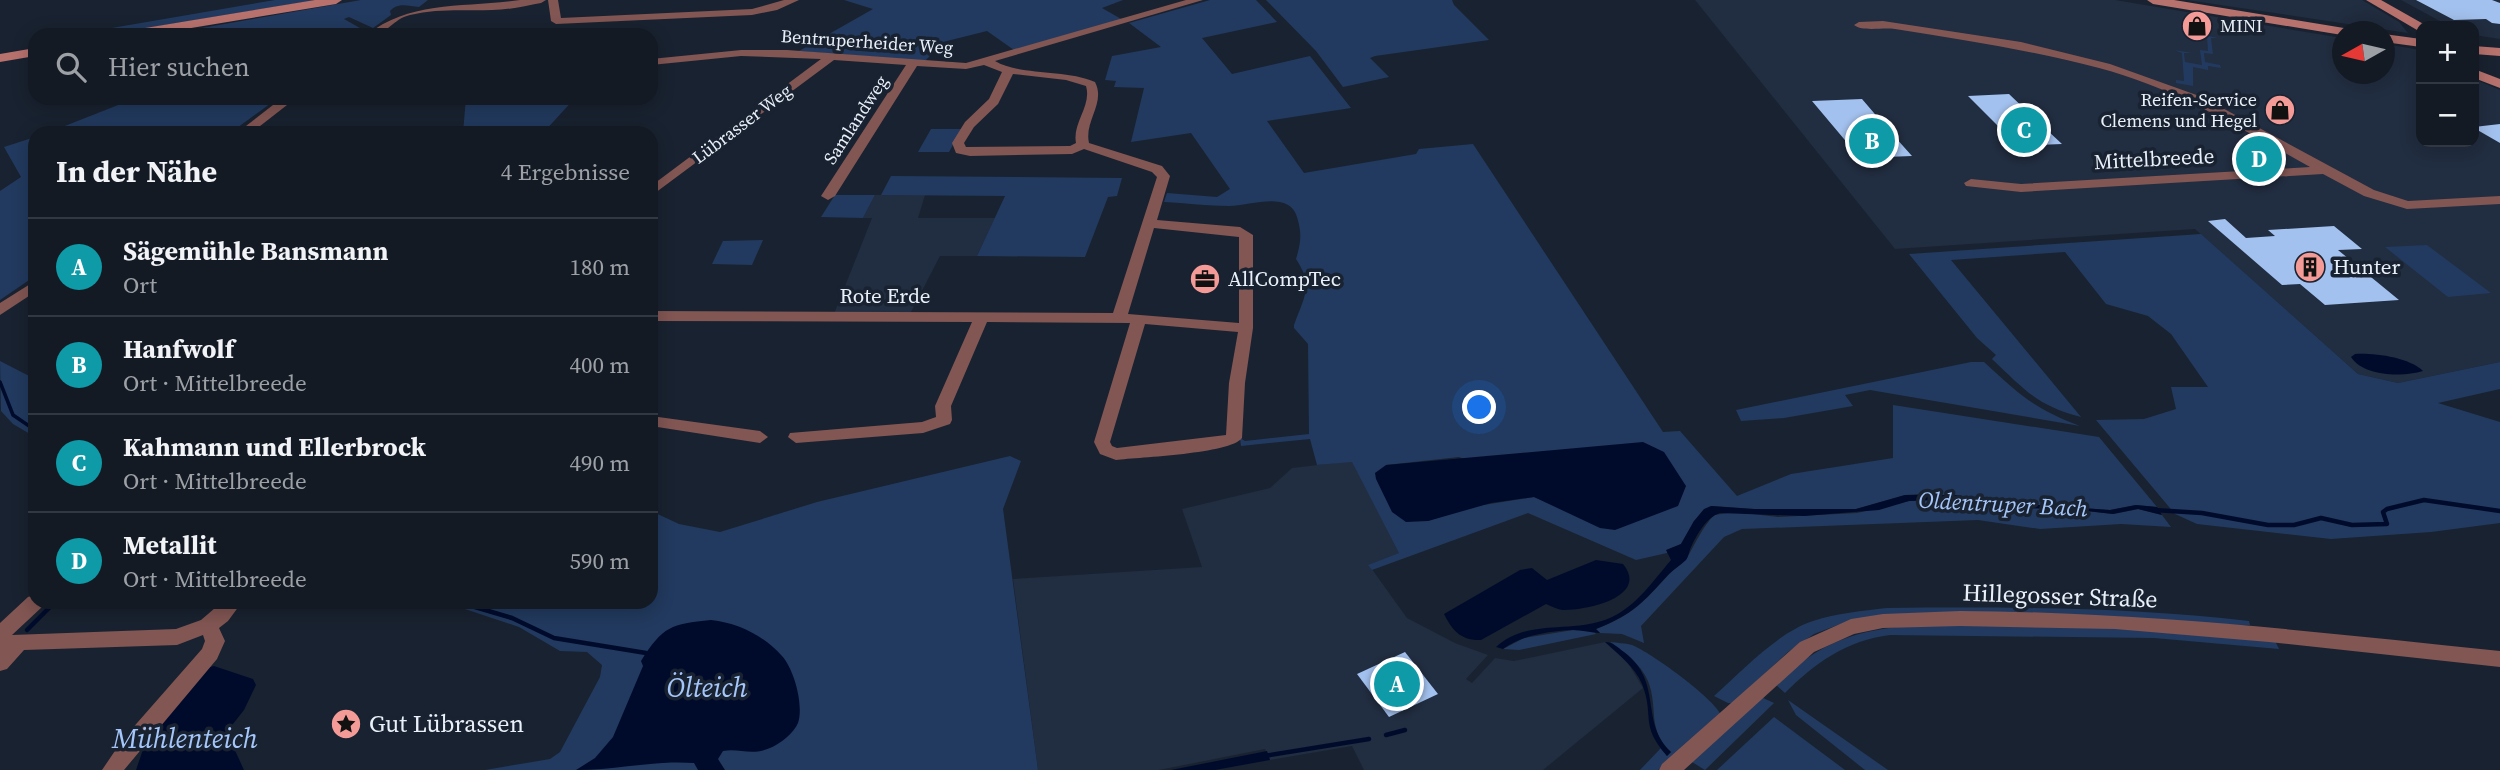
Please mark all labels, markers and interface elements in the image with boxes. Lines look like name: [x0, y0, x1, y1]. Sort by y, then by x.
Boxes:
shop icon: MINI: [2180, 9, 2214, 43]
place label: MINI: [2220, 13, 2263, 38]
north arrow: [2332, 21, 2395, 84]
map controls: [2416, 21, 2479, 147]
button: +: [2416, 21, 2479, 84]
street label: Bentruperheider Weg: [780, 23, 954, 60]
search box: [28, 28, 658, 105]
icon: search: [52, 48, 90, 86]
text: Hier suchen: [108, 49, 250, 85]
street label: Samlandweg: [817, 70, 894, 169]
street label: Lübrasser Weg: [687, 78, 796, 169]
button: −: [2416, 84, 2479, 147]
place label: Reifen-Service Clemens und Hegel: [2100, 87, 2257, 133]
shop icon: Reifen-Service Clemens und Hegel: [2263, 93, 2297, 127]
pin: C: [2001, 104, 2047, 156]
pin: B: [1849, 115, 1895, 167]
pin: D: [2236, 133, 2282, 185]
street label: Mittelbreede: [2093, 141, 2215, 176]
text: In der Nähe: [56, 151, 217, 192]
text: 4 Ergebnisse: [501, 156, 630, 188]
text: Sägemühle Bansmann: [123, 233, 388, 269]
building icon: Hunter: [2293, 250, 2327, 284]
text: A: [71, 251, 87, 283]
text: 180 m: [569, 251, 630, 283]
place label: Hunter: [2333, 252, 2401, 281]
office icon: AllCompTec: [1188, 262, 1222, 296]
place label: AllCompTec: [1228, 264, 1341, 293]
text: Ort: [123, 269, 157, 301]
street label: Rote Erde: [839, 281, 931, 310]
text: Hanfwolf: [123, 331, 234, 367]
text: B: [72, 349, 86, 381]
text: 400 m: [569, 349, 630, 381]
text: Ort · Mittelbreede: [123, 367, 307, 399]
your location: [1462, 390, 1496, 424]
text: Kahmann und Ellerbrock: [123, 429, 426, 465]
text: C: [72, 447, 86, 479]
text: 490 m: [569, 447, 630, 479]
text: Ort · Mittelbreede: [123, 465, 307, 497]
water label: Oldentruper Bach: [1917, 484, 2089, 524]
text: Metallit: [123, 527, 217, 563]
text: D: [71, 545, 87, 577]
text: 590 m: [569, 545, 630, 577]
text: Ort · Mittelbreede: [123, 563, 307, 595]
street label: Hillegosser Straße: [1962, 576, 2158, 615]
pin: A: [1374, 658, 1420, 710]
water label: Ölteich: [666, 668, 748, 706]
place icon: Gut Lübrassen: [329, 707, 363, 741]
place label: Gut Lübrassen: [369, 707, 524, 740]
water label: Mühlenteich: [111, 719, 258, 757]

